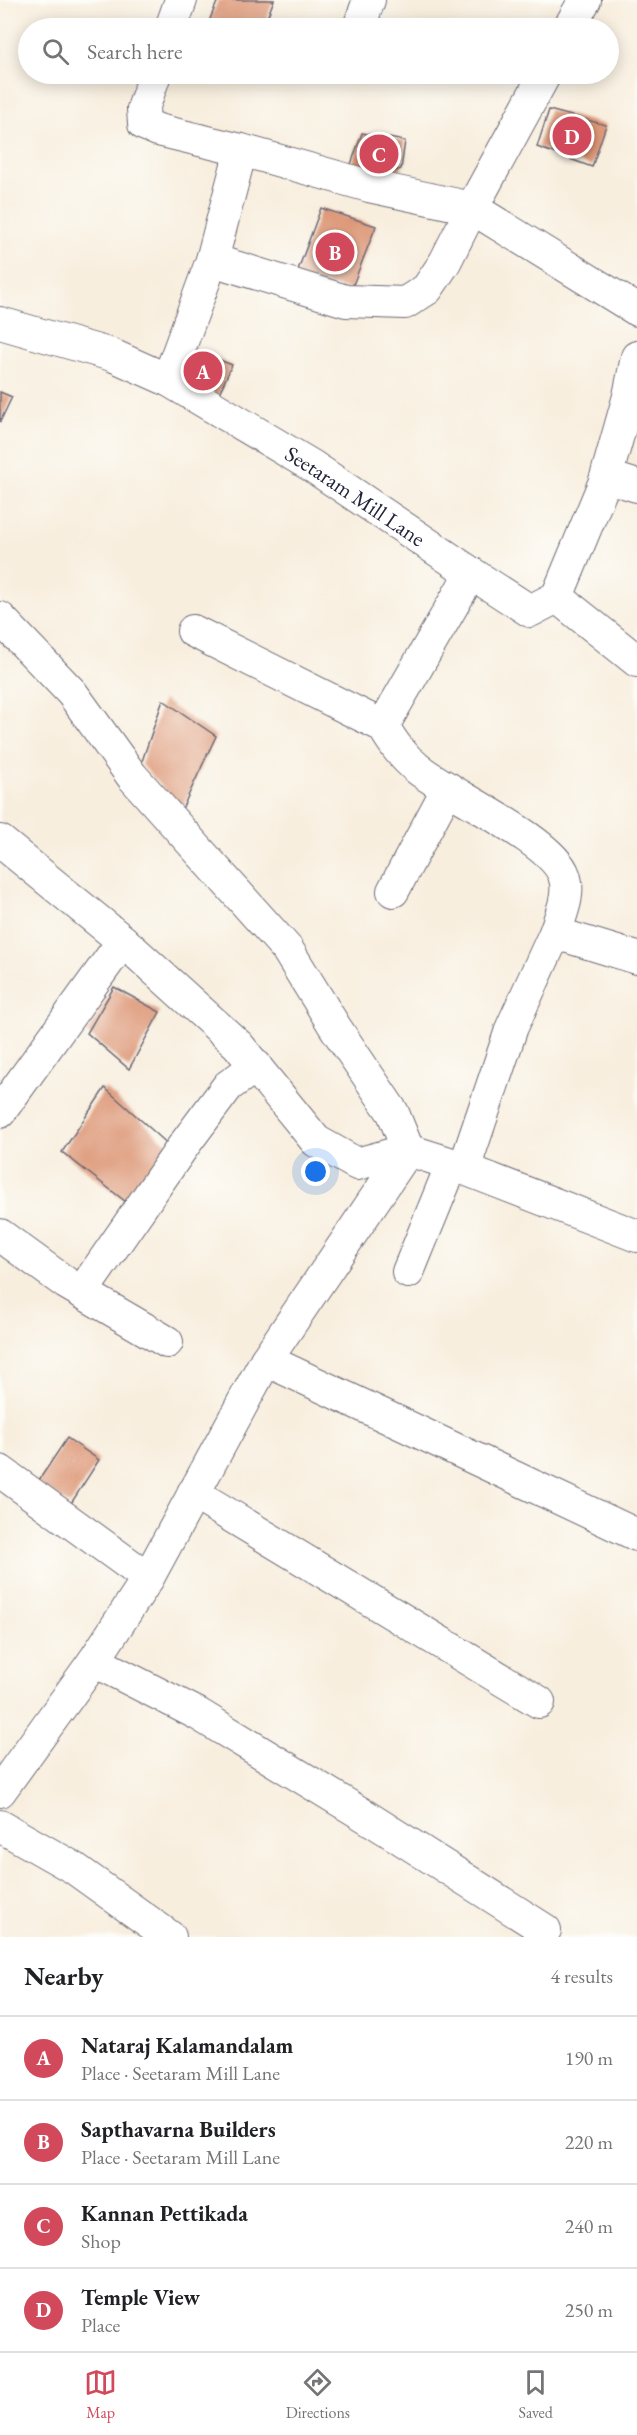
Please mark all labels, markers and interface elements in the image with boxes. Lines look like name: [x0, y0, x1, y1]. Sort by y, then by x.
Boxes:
search box: [18, 18, 619, 84]
icon: search: [39, 35, 72, 68]
text: Search here: [87, 37, 182, 66]
pin: D: [552, 114, 592, 158]
pin: C: [360, 132, 398, 176]
pin: B: [316, 230, 354, 274]
pin: A: [184, 348, 222, 394]
street label: Seetaram Mill Lane: [280, 439, 431, 553]
your location: [301, 1157, 330, 1186]
text: Nearby: [24, 1959, 104, 1993]
text: 4 results: [550, 1963, 613, 1989]
text: Nataraj Kalamandalam: [81, 2031, 293, 2060]
text: A: [36, 2045, 51, 2071]
text: 190 m: [565, 2045, 613, 2071]
text: Place · Seetaram Mill Lane: [81, 2060, 280, 2086]
text: Sapthavarna Builders: [81, 2115, 276, 2144]
text: B: [37, 2129, 50, 2155]
text: 220 m: [565, 2129, 613, 2155]
text: Place · Seetaram Mill Lane: [81, 2144, 280, 2170]
text: Kannan Pettikada: [81, 2199, 248, 2228]
text: C: [36, 2213, 51, 2239]
text: 240 m: [565, 2213, 613, 2239]
text: Shop: [81, 2228, 121, 2254]
text: Temple View: [81, 2283, 200, 2312]
text: D: [36, 2297, 51, 2323]
text: 250 m: [565, 2297, 613, 2323]
text: Place: [81, 2312, 120, 2338]
tab: Map: [84, 2366, 117, 2423]
tab: Directions: [286, 2366, 350, 2423]
tab: Saved: [518, 2366, 553, 2423]

